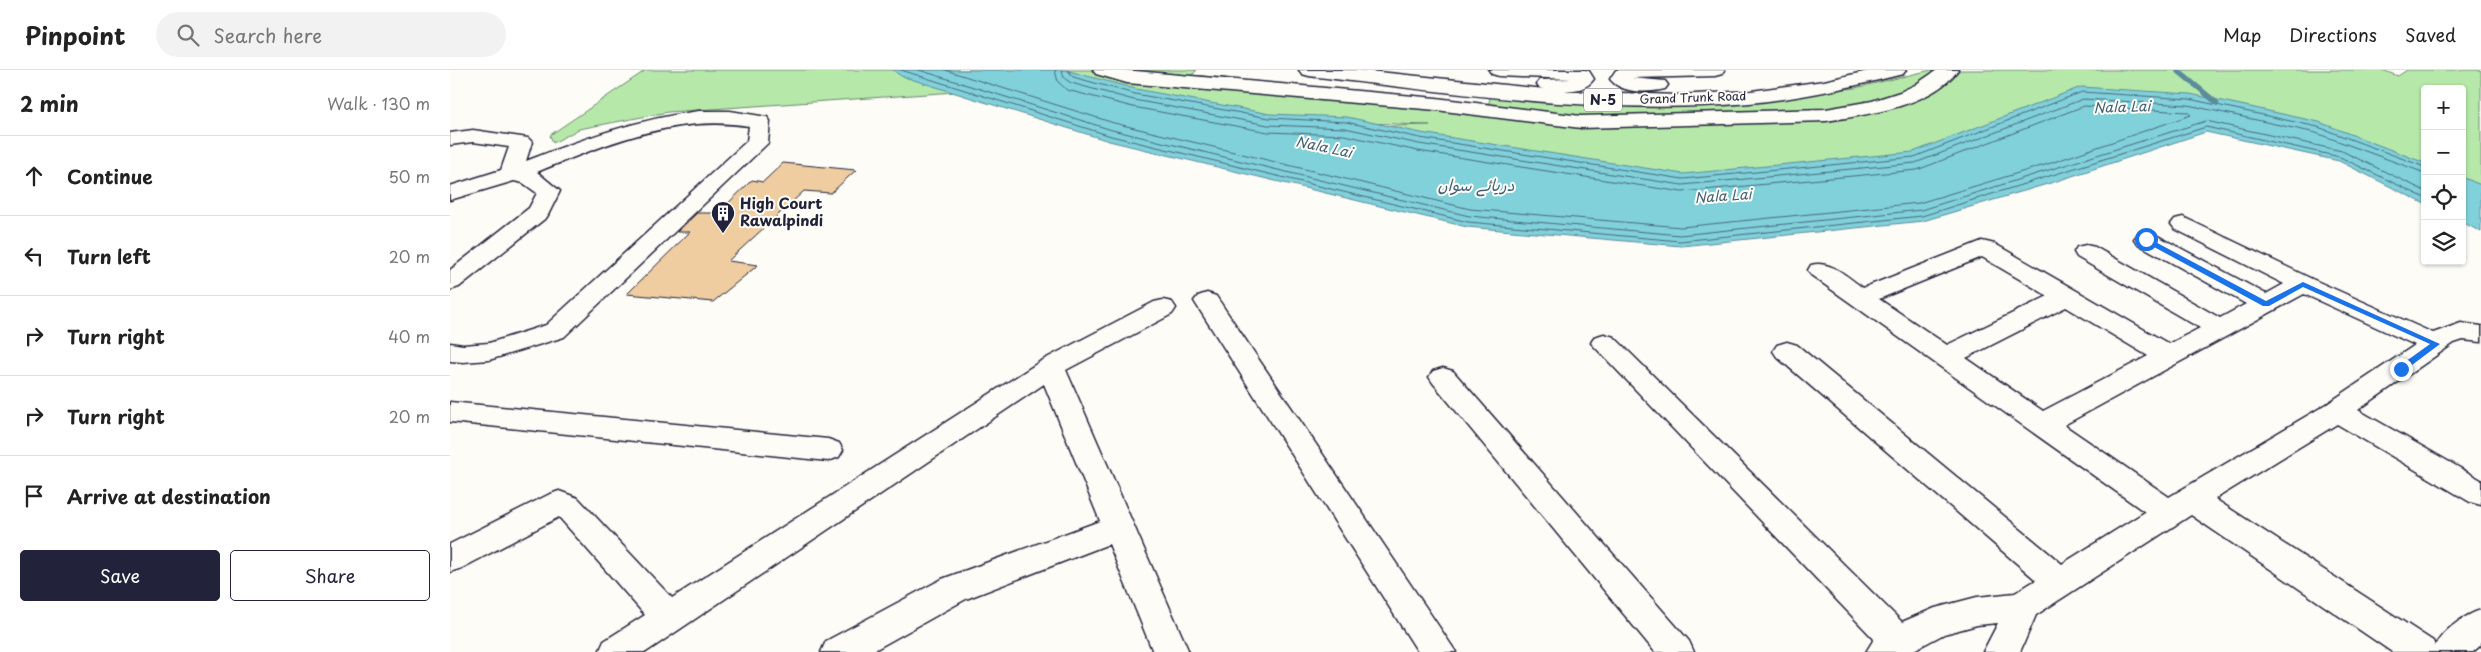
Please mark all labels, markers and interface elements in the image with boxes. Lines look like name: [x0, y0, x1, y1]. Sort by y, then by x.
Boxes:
search box: [156, 12, 506, 57]
text: Pinpoint: [25, 17, 126, 53]
icon: search: [174, 21, 202, 49]
text: Search here: [214, 21, 322, 49]
text: Map: [2223, 21, 2261, 48]
text: Directions: [2289, 21, 2377, 48]
text: Saved: [2405, 21, 2456, 48]
map controls: [2421, 85, 2466, 265]
button: +: [2421, 85, 2466, 130]
street label: Grand Trunk Road: [1639, 86, 1747, 108]
text: 2 min: [20, 87, 79, 119]
road number: N-5: [1584, 88, 1622, 112]
text: Walk · 130 m: [327, 91, 430, 115]
water label: Nala Lai: [2093, 95, 2153, 118]
water label: Nala Lai: [1294, 130, 1356, 163]
button: −: [2421, 130, 2466, 175]
icon: ahead: [20, 162, 48, 190]
text: Continue: [67, 162, 153, 190]
text: 50 m: [389, 164, 430, 188]
water label: دریائے سواں: [1438, 172, 1515, 197]
button: locate: [2421, 175, 2466, 220]
water label: Nala Lai: [1694, 183, 1754, 208]
place label: High Court Rawalpindi: [740, 191, 823, 231]
building icon: High Court Rawalpindi: [710, 200, 736, 234]
button: layers: [2421, 220, 2466, 265]
route start: [2135, 228, 2158, 251]
icon: left: [20, 242, 48, 270]
text: Turn left: [67, 242, 151, 270]
text: 20 m: [389, 244, 430, 268]
icon: right: [20, 322, 48, 350]
text: Turn right: [67, 322, 165, 350]
text: 40 m: [388, 324, 430, 348]
route end: [2390, 358, 2413, 381]
icon: right: [20, 402, 48, 430]
text: Turn right: [67, 402, 165, 430]
text: 20 m: [389, 404, 430, 428]
icon: arrive: [20, 482, 48, 510]
text: Arrive at destination: [67, 482, 271, 510]
button: Save: [20, 550, 220, 601]
button: Share: [230, 550, 430, 601]

